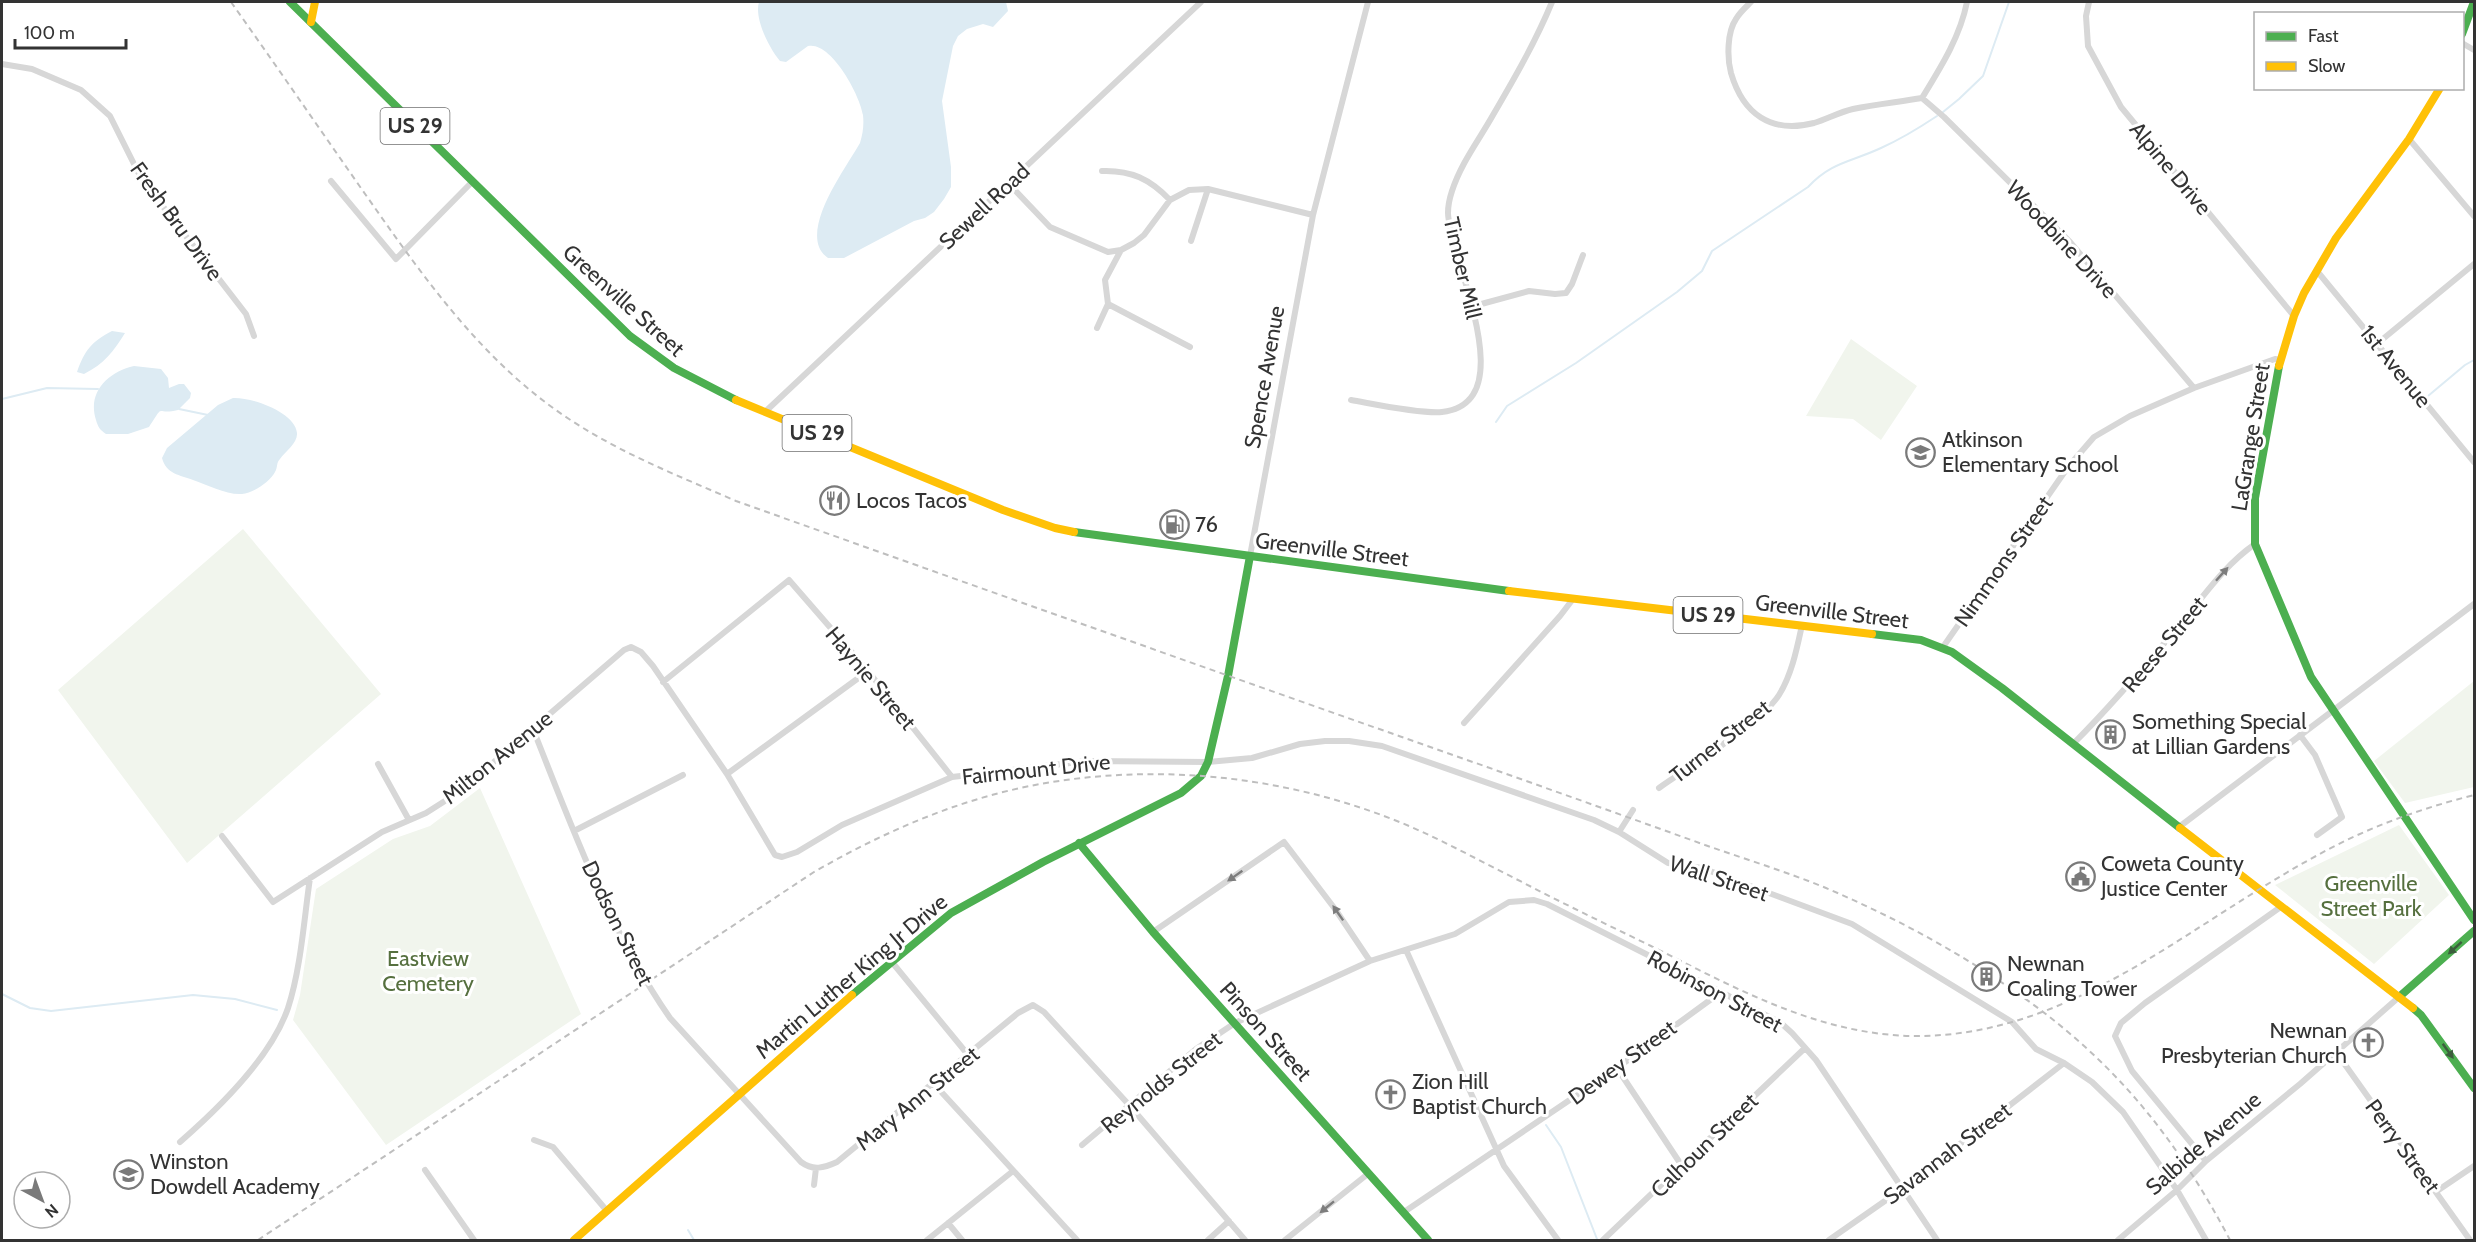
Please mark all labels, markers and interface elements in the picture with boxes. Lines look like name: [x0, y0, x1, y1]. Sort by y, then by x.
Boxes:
scale bar: [15, 12, 126, 50]
legend: [2254, 12, 2464, 90]
text: 100 m: [24, 22, 75, 44]
text: Fast: [2308, 25, 2339, 47]
text: Slow: [2308, 55, 2345, 77]
road number: US 29: [380, 108, 450, 144]
street label: Alpine Drive: [2124, 116, 2217, 220]
street label: Fresh Bru Drive: [124, 157, 229, 286]
street label: Sewell Road: [933, 158, 1035, 255]
street label: Woodbine Drive: [2000, 175, 2123, 304]
street label: Timber Mill: [1438, 215, 1487, 322]
street label: Greenville Street: [557, 239, 690, 362]
street label: Spence Avenue: [1239, 304, 1290, 451]
street label: 1st Avenue: [2354, 320, 2437, 413]
street label: LaGrange Street: [2225, 361, 2276, 513]
road number: US 29: [782, 415, 852, 451]
place label: Atkinson Elementary School: [1942, 426, 2119, 478]
school or university icon: Atkinson Elementary School: [1905, 436, 1937, 468]
restaurant icon: Locos Tacos: [819, 484, 851, 516]
place label: Locos Tacos: [856, 487, 967, 514]
street label: Nimmons Street: [1948, 490, 2059, 632]
fuel station icon: 76: [1158, 508, 1190, 540]
place label: 76: [1195, 511, 1218, 538]
street label: Greenville Street: [1254, 527, 1411, 572]
one-way arrow: [2215, 567, 2229, 582]
street label: Greenville Street: [1754, 589, 1911, 634]
street label: Reese Street: [2116, 590, 2213, 698]
road number: US 29: [1674, 597, 1742, 633]
street label: Haynie Street: [820, 621, 922, 736]
street label: Turner Street: [1665, 693, 1776, 789]
street label: Milton Avenue: [437, 705, 558, 810]
place label: Something Special at Lillian Gardens: [2132, 708, 2307, 760]
building icon: Something Special at Lillian Gardens: [2095, 718, 2127, 750]
street label: Fairmount Drive: [960, 748, 1112, 791]
street label: Wall Street: [1666, 850, 1772, 907]
place label: Coweta County Justice Center: [2100, 850, 2244, 902]
street label: Dodson Street: [576, 857, 660, 990]
public building icon: Coweta County Justice Center: [2064, 860, 2096, 892]
one-way arrow: [1227, 870, 1244, 881]
park label: Greenville Street Park: [2320, 870, 2422, 922]
street label: Martin Luther King Jr Drive: [750, 888, 953, 1064]
one-way arrow: [1332, 905, 1344, 921]
one-way arrow: [2448, 941, 2463, 954]
park label: Eastview Cemetery: [382, 945, 474, 997]
street label: Robinson Street: [1643, 945, 1787, 1039]
place label: Newnan Coaling Tower: [2007, 950, 2137, 1002]
building icon: Newnan Coaling Tower: [1970, 960, 2002, 992]
street label: Pinson Street: [1214, 976, 1318, 1087]
street label: Dewey Street: [1563, 1014, 1682, 1111]
place label: Newnan Presbyterian Church: [2161, 1017, 2347, 1069]
street label: Reynolds Street: [1096, 1025, 1228, 1139]
church icon: Newnan Presbyterian Church: [2352, 1027, 2384, 1059]
street label: Mary Ann Street: [850, 1040, 985, 1156]
one-way arrow: [2441, 1044, 2453, 1059]
place label: Zion Hill Baptist Church: [1412, 1068, 1547, 1120]
church icon: Zion Hill Baptist Church: [1375, 1078, 1407, 1110]
street label: Salbide Avenue: [2140, 1086, 2266, 1201]
street label: Calhoun Street: [1645, 1087, 1764, 1203]
street label: Perry Street: [2359, 1094, 2446, 1199]
street label: Savannah Street: [1878, 1096, 2017, 1210]
place label: Winston Dowdell Academy: [150, 1148, 320, 1200]
school or university icon: Winston Dowdell Academy: [113, 1158, 145, 1190]
north arrow: [12, 1170, 72, 1230]
text: N: [41, 1200, 62, 1222]
one-way arrow: [1319, 1200, 1335, 1213]

